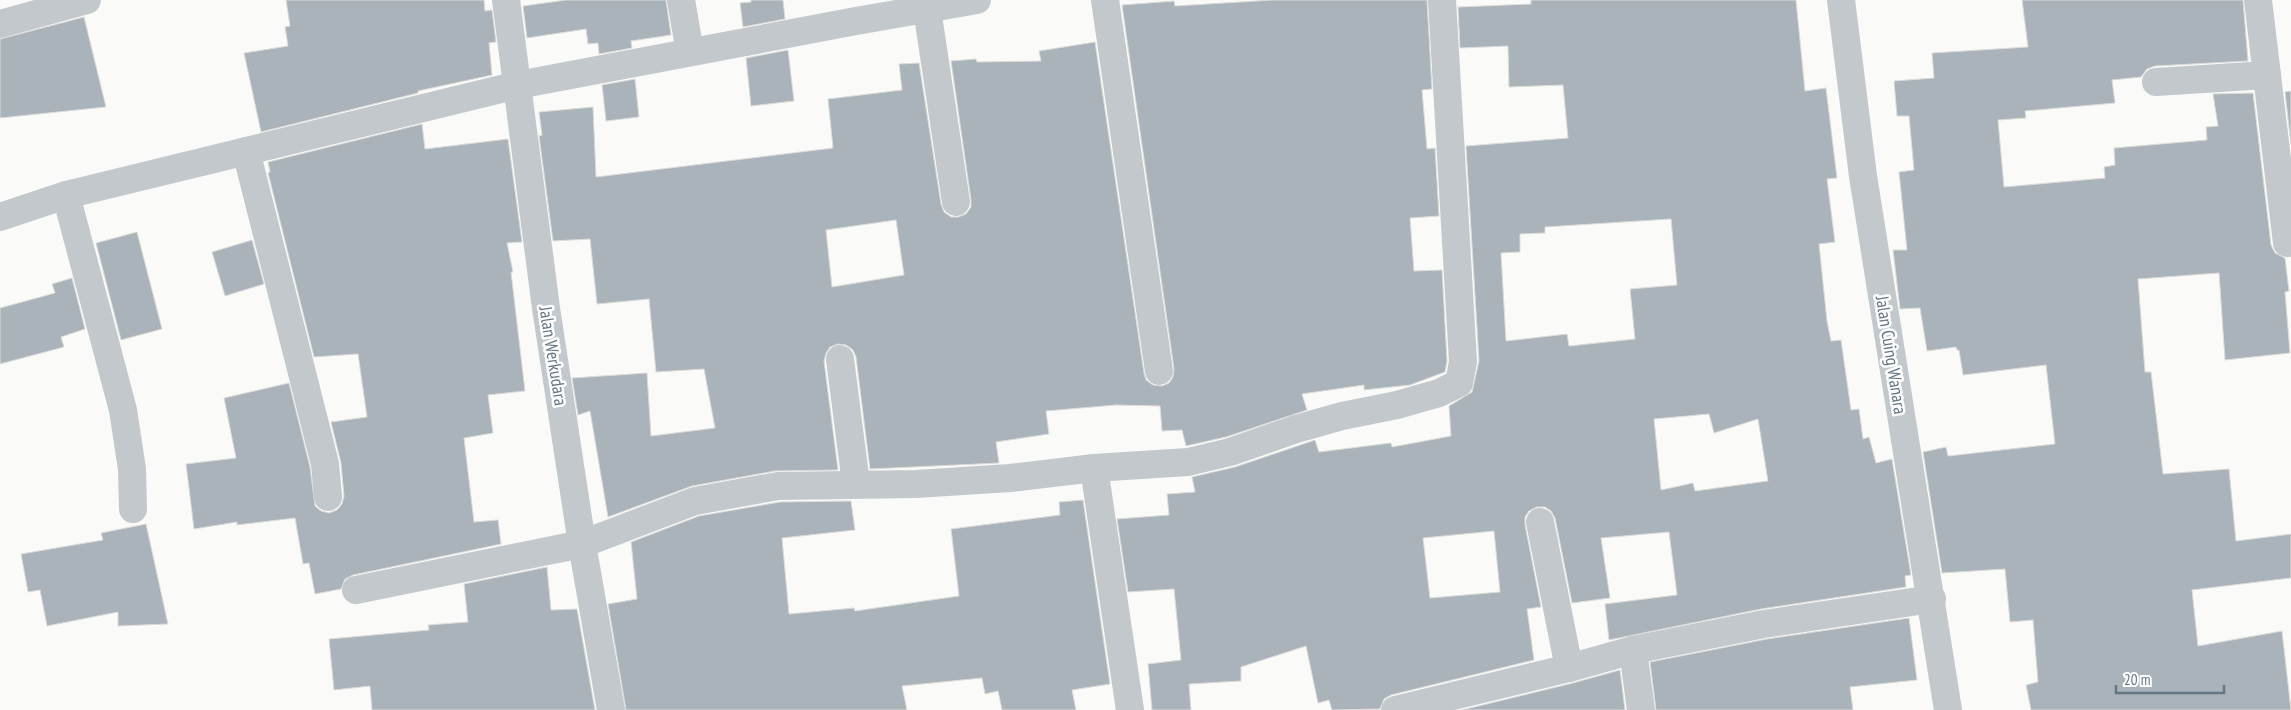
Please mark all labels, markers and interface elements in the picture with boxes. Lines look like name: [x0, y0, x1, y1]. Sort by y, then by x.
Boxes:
street label: Jalan Cuing Wanara: [1871, 293, 1912, 416]
street label: Jalan Werkudara: [534, 304, 573, 407]
scale bar: [2116, 662, 2224, 694]
text: 20 m: [2124, 670, 2150, 689]

